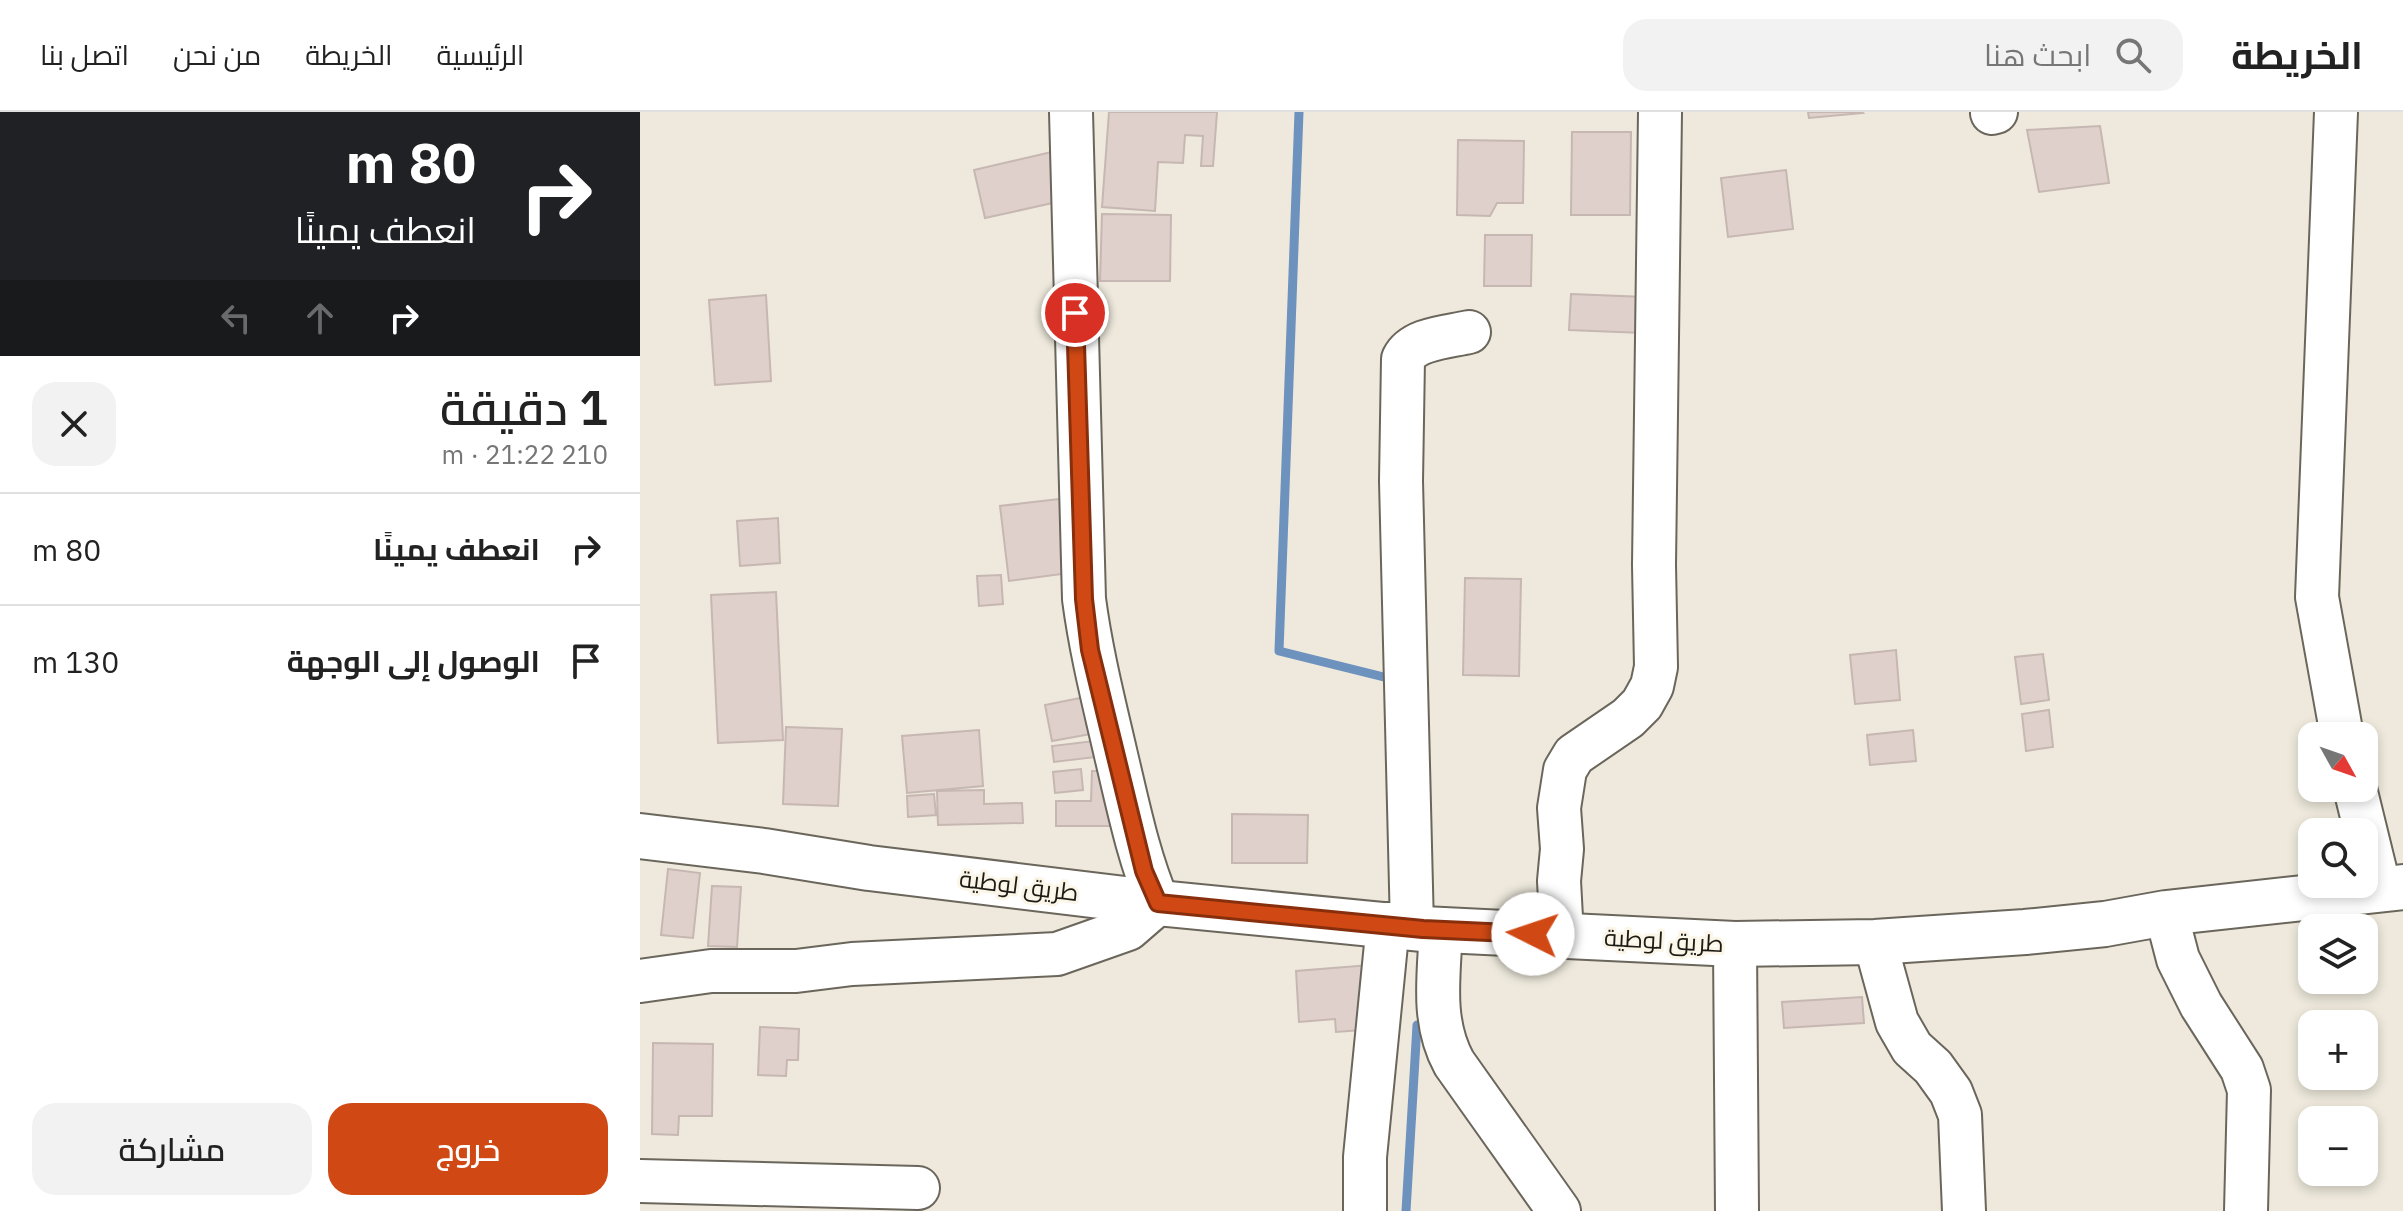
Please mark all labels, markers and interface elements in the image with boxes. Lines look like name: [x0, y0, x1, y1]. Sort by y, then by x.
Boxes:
search box: [1623, 19, 2183, 91]
text: الخريطة: [2231, 30, 2363, 79]
icon: search: [2111, 33, 2155, 77]
text: ابحث هنا: [1984, 35, 2091, 74]
text: اتصل بنا: [40, 36, 129, 73]
text: من نحن: [173, 36, 261, 73]
text: الخريطة: [305, 36, 393, 73]
text: الرئيسية: [437, 36, 524, 73]
text: 80 m: [346, 126, 476, 198]
icon: right: [504, 144, 608, 248]
text: انعطف يمينًا: [295, 206, 476, 253]
pin: [1041, 279, 1109, 347]
icon: arrive: [1053, 291, 1097, 335]
icon: left: [214, 296, 258, 340]
icon: ahead: [298, 296, 342, 340]
icon: right: [382, 296, 426, 340]
text: 1 دقيقة: [440, 376, 608, 438]
button: close: [32, 382, 116, 466]
text: 210 m · 21:22: [442, 437, 608, 471]
icon: right: [564, 527, 608, 571]
text: انعطف يمينًا: [373, 529, 540, 568]
text: 80 m: [32, 530, 101, 569]
icon: arrive: [564, 639, 608, 683]
text: الوصول إلى الوجهة: [287, 641, 540, 680]
text: 130 m: [32, 642, 119, 681]
north arrow: [2298, 722, 2378, 802]
map controls: [2298, 722, 2378, 1186]
button: search: [2298, 818, 2378, 898]
street label: طريق لوطية: [958, 862, 1081, 908]
position arrow: [1491, 892, 1575, 976]
button: layers: [2298, 914, 2378, 994]
street label: طريق لوطية: [1603, 921, 1725, 959]
button: +: [2298, 1010, 2378, 1090]
button: مشاركة: [32, 1103, 312, 1195]
button: خروج: [328, 1103, 608, 1195]
button: −: [2298, 1106, 2378, 1186]

